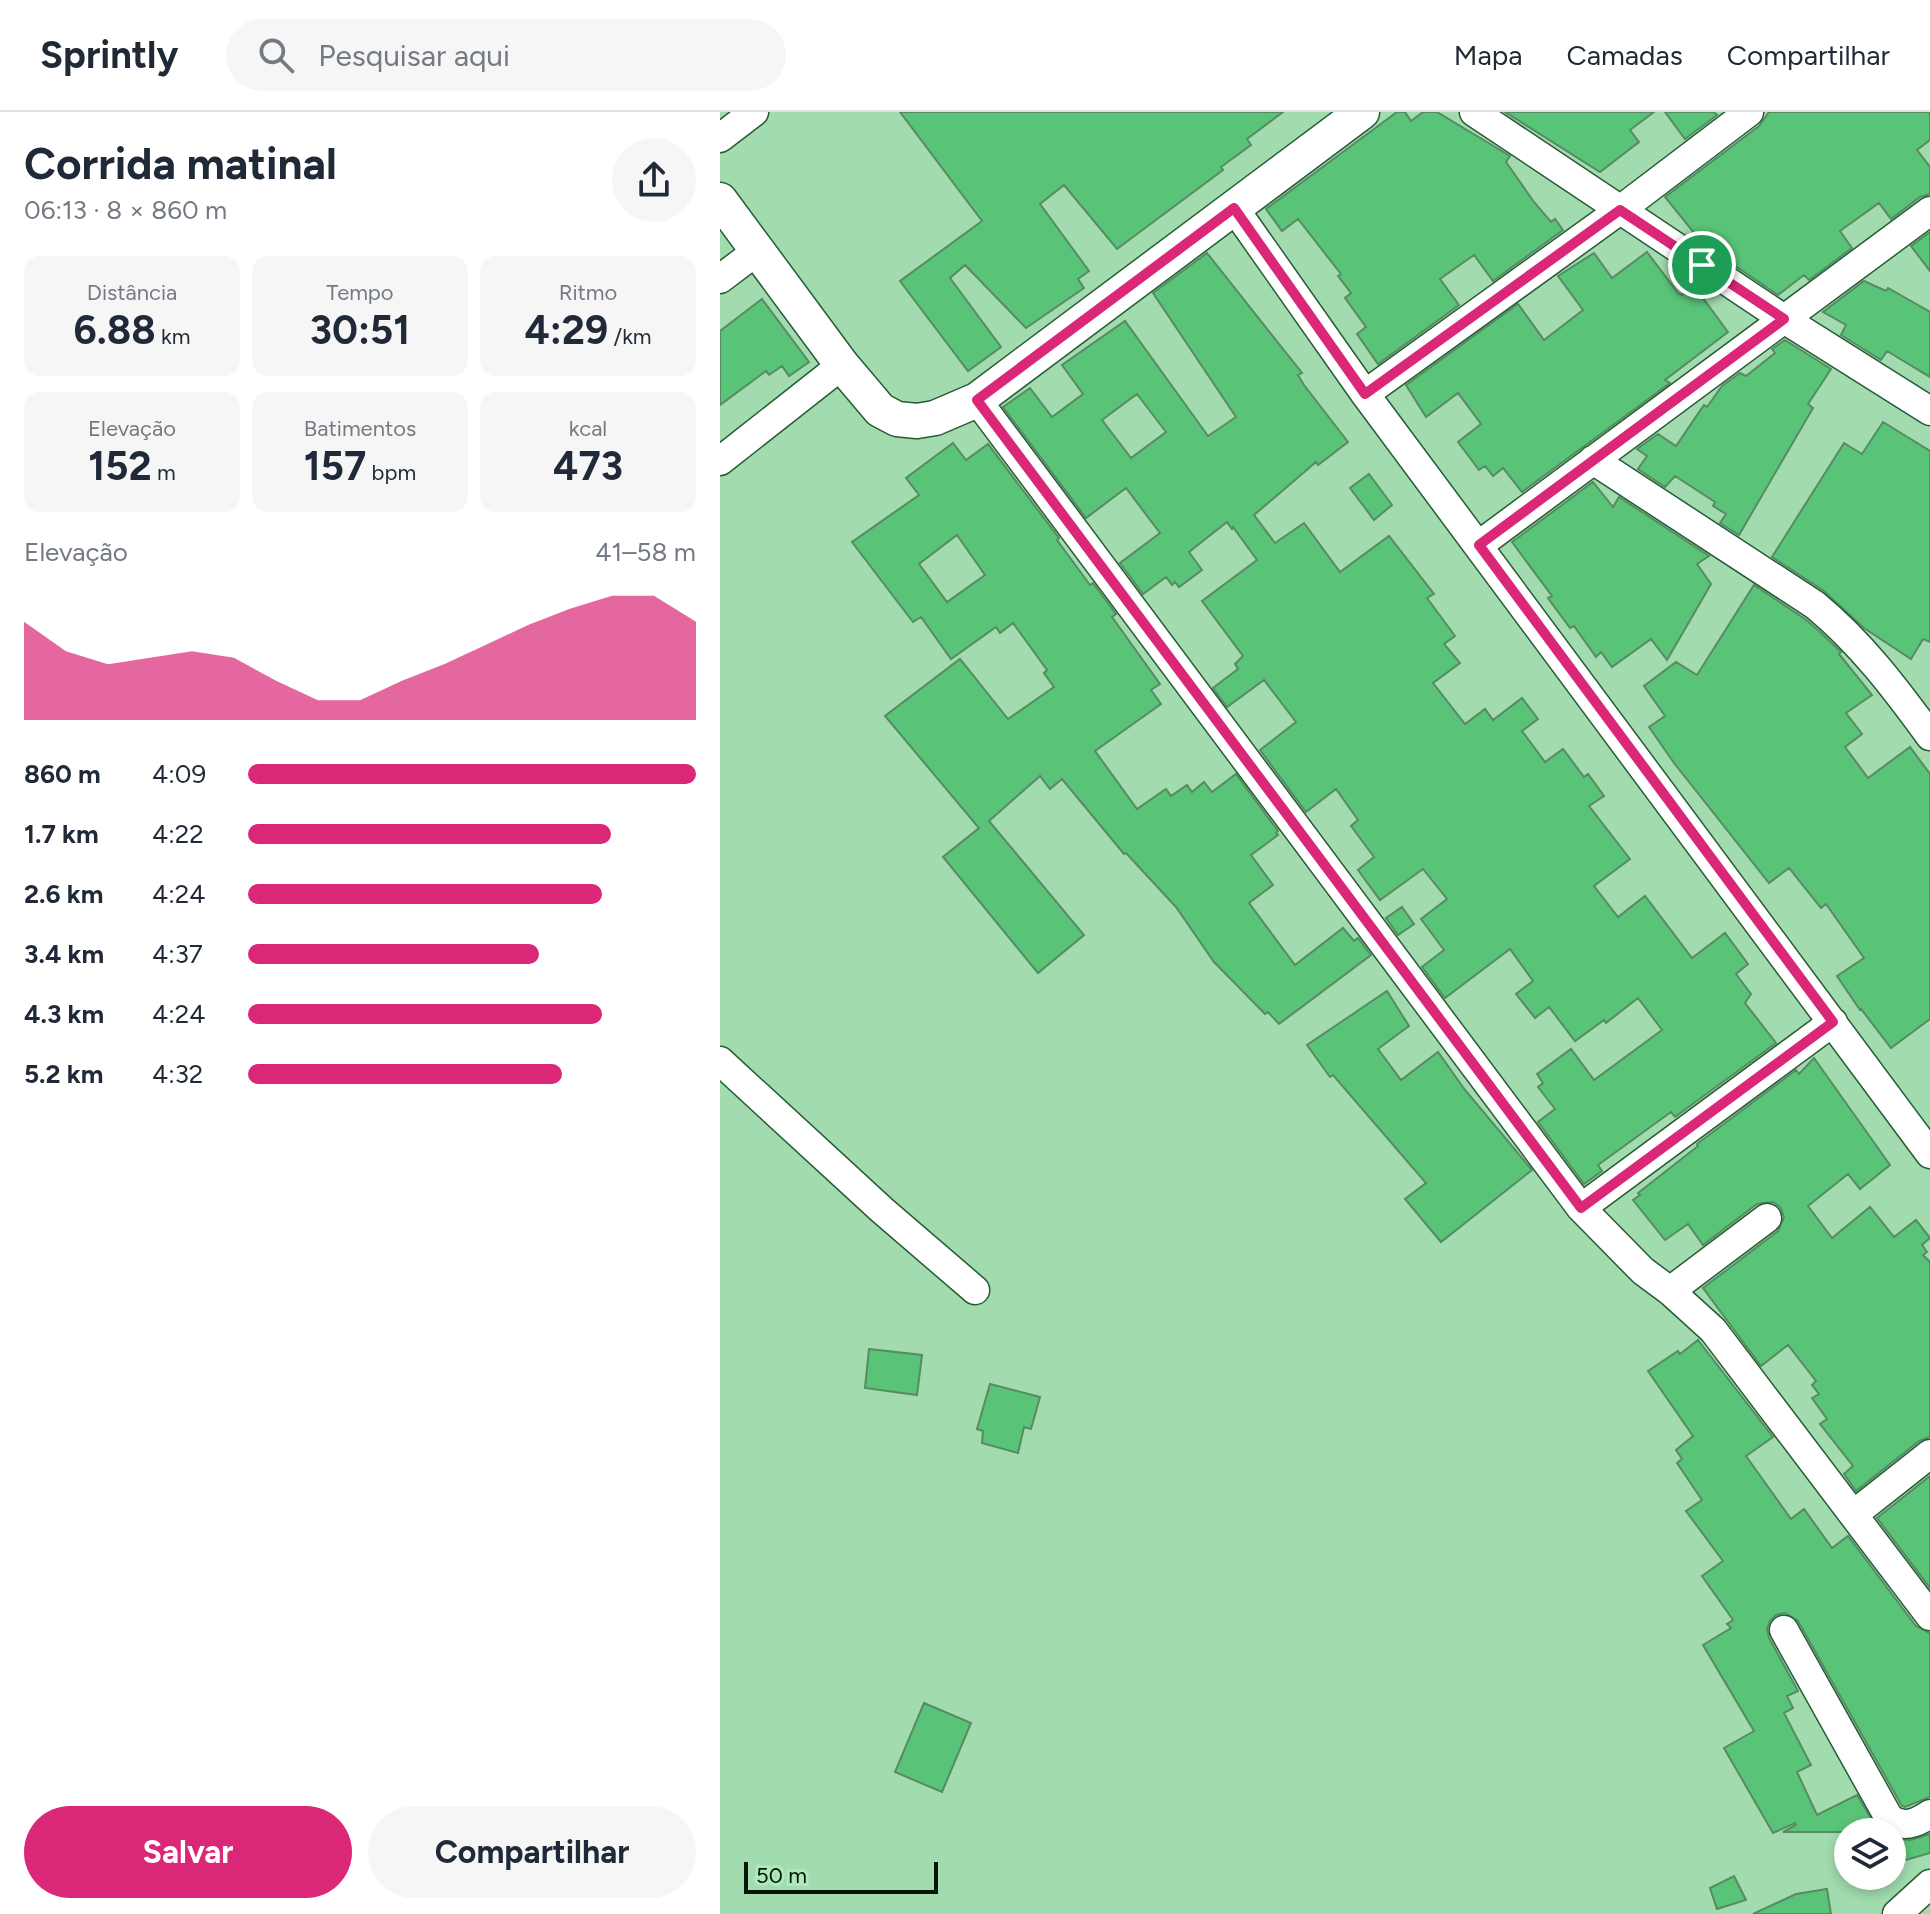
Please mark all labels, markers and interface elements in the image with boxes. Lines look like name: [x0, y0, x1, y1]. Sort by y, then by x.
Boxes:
search box: [226, 19, 786, 91]
text: Sprintly: [40, 32, 178, 78]
icon: search: [254, 33, 298, 77]
text: Pesquisar aqui: [318, 37, 510, 74]
text: Mapa: [1454, 38, 1523, 72]
text: Camadas: [1567, 38, 1683, 72]
text: Compartilhar: [1727, 38, 1890, 72]
text: Corrida matinal: [24, 137, 337, 190]
button: share: [612, 138, 696, 222]
text: 06:13 · 8 × 860 m: [24, 194, 227, 226]
pin: [1668, 231, 1736, 299]
icon: arrive: [1680, 243, 1724, 287]
text: Distância: [87, 279, 177, 306]
text: Tempo: [326, 279, 394, 306]
text: Ritmo: [559, 279, 617, 306]
text: 6.88: [74, 306, 156, 354]
text: 30:51: [310, 306, 410, 354]
text: 4:29: [524, 306, 608, 354]
text: km: [156, 323, 190, 350]
text: /km: [608, 323, 652, 350]
text: Elevação: [88, 415, 176, 442]
text: Batimentos: [304, 415, 416, 442]
text: kcal: [569, 415, 607, 442]
text: 152: [88, 442, 152, 490]
text: 157: [304, 442, 366, 490]
text: 473: [553, 442, 623, 490]
text: m: [152, 459, 176, 486]
text: bpm: [366, 459, 416, 486]
text: Elevação: [24, 536, 128, 568]
text: 41–58 m: [595, 536, 696, 568]
text: 860 m: [24, 758, 101, 790]
text: 4:09: [152, 758, 206, 790]
text: 1.7 km: [24, 818, 99, 850]
text: 4:22: [152, 818, 204, 850]
text: 2.6 km: [24, 878, 103, 910]
text: 4:24: [152, 878, 205, 910]
text: 3.4 km: [24, 938, 104, 970]
text: 4:37: [152, 938, 203, 970]
text: 4.3 km: [24, 998, 104, 1030]
text: 4:24: [152, 998, 205, 1030]
text: 5.2 km: [24, 1058, 103, 1090]
text: 4:32: [152, 1058, 203, 1090]
button: Salvar: [24, 1806, 352, 1898]
button: Compartilhar: [368, 1806, 696, 1898]
map controls: [1834, 1818, 1906, 1890]
button: layers: [1834, 1818, 1906, 1890]
scale bar: [744, 1858, 938, 1894]
text: 50 m: [756, 1862, 807, 1889]

